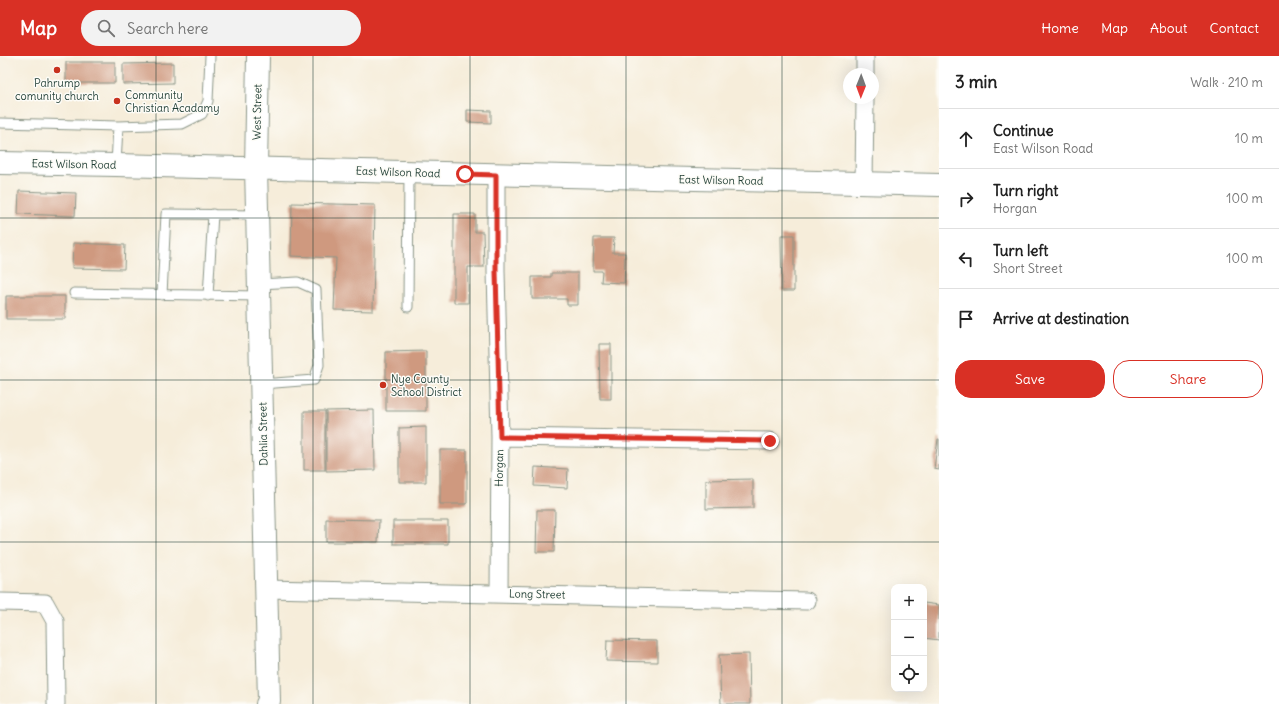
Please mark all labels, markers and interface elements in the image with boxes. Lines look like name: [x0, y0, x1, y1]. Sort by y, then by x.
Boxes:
search box: [81, 10, 361, 46]
text: Map: [20, 16, 57, 40]
icon: search: [95, 17, 117, 39]
text: Search here: [127, 19, 208, 38]
text: Home: [1041, 19, 1079, 37]
text: Map: [1101, 19, 1128, 37]
text: About: [1150, 19, 1188, 37]
text: Contact: [1210, 19, 1259, 37]
marker: Pahrump comunity church: [52, 65, 62, 75]
north arrow: [843, 68, 879, 104]
text: 3 min: [955, 71, 997, 93]
text: Walk · 210 m: [1190, 74, 1263, 91]
place label: Pahrump comunity church: [15, 76, 99, 103]
street label: West Street: [250, 83, 264, 140]
place label: Community Christian Acadamy: [125, 88, 219, 115]
marker: Community Christian Acadamy: [112, 96, 122, 106]
text: Continue: [993, 121, 1054, 140]
icon: ahead: [955, 128, 977, 150]
text: 10 m: [1235, 130, 1263, 147]
text: East Wilson Road: [993, 140, 1093, 157]
street label: East Wilson Road: [31, 156, 117, 172]
street label: East Wilson Road: [355, 164, 441, 180]
route start: [456, 165, 474, 183]
street label: East Wilson Road: [678, 172, 764, 188]
text: Turn right: [993, 181, 1058, 200]
icon: right: [955, 188, 977, 210]
text: 100 m: [1226, 190, 1263, 207]
text: Horgan: [993, 200, 1037, 217]
text: Turn left: [993, 241, 1048, 260]
icon: left: [955, 248, 977, 270]
text: 100 m: [1226, 250, 1263, 267]
text: Short Street: [993, 260, 1063, 277]
icon: arrive: [955, 308, 977, 330]
text: Arrive at destination: [993, 309, 1129, 328]
button: Save: [955, 360, 1105, 398]
button: Share: [1113, 360, 1263, 398]
place label: Nye County School District: [391, 372, 462, 399]
marker: Nye County School District: [378, 380, 388, 390]
street label: Dahlia Street: [255, 402, 271, 466]
route end: [761, 432, 779, 450]
street label: Horgan: [492, 449, 506, 487]
map controls: [891, 584, 927, 692]
button: +: [891, 584, 927, 620]
street label: Long Street: [509, 587, 566, 601]
button: −: [891, 620, 927, 656]
button: locate: [891, 656, 927, 692]

